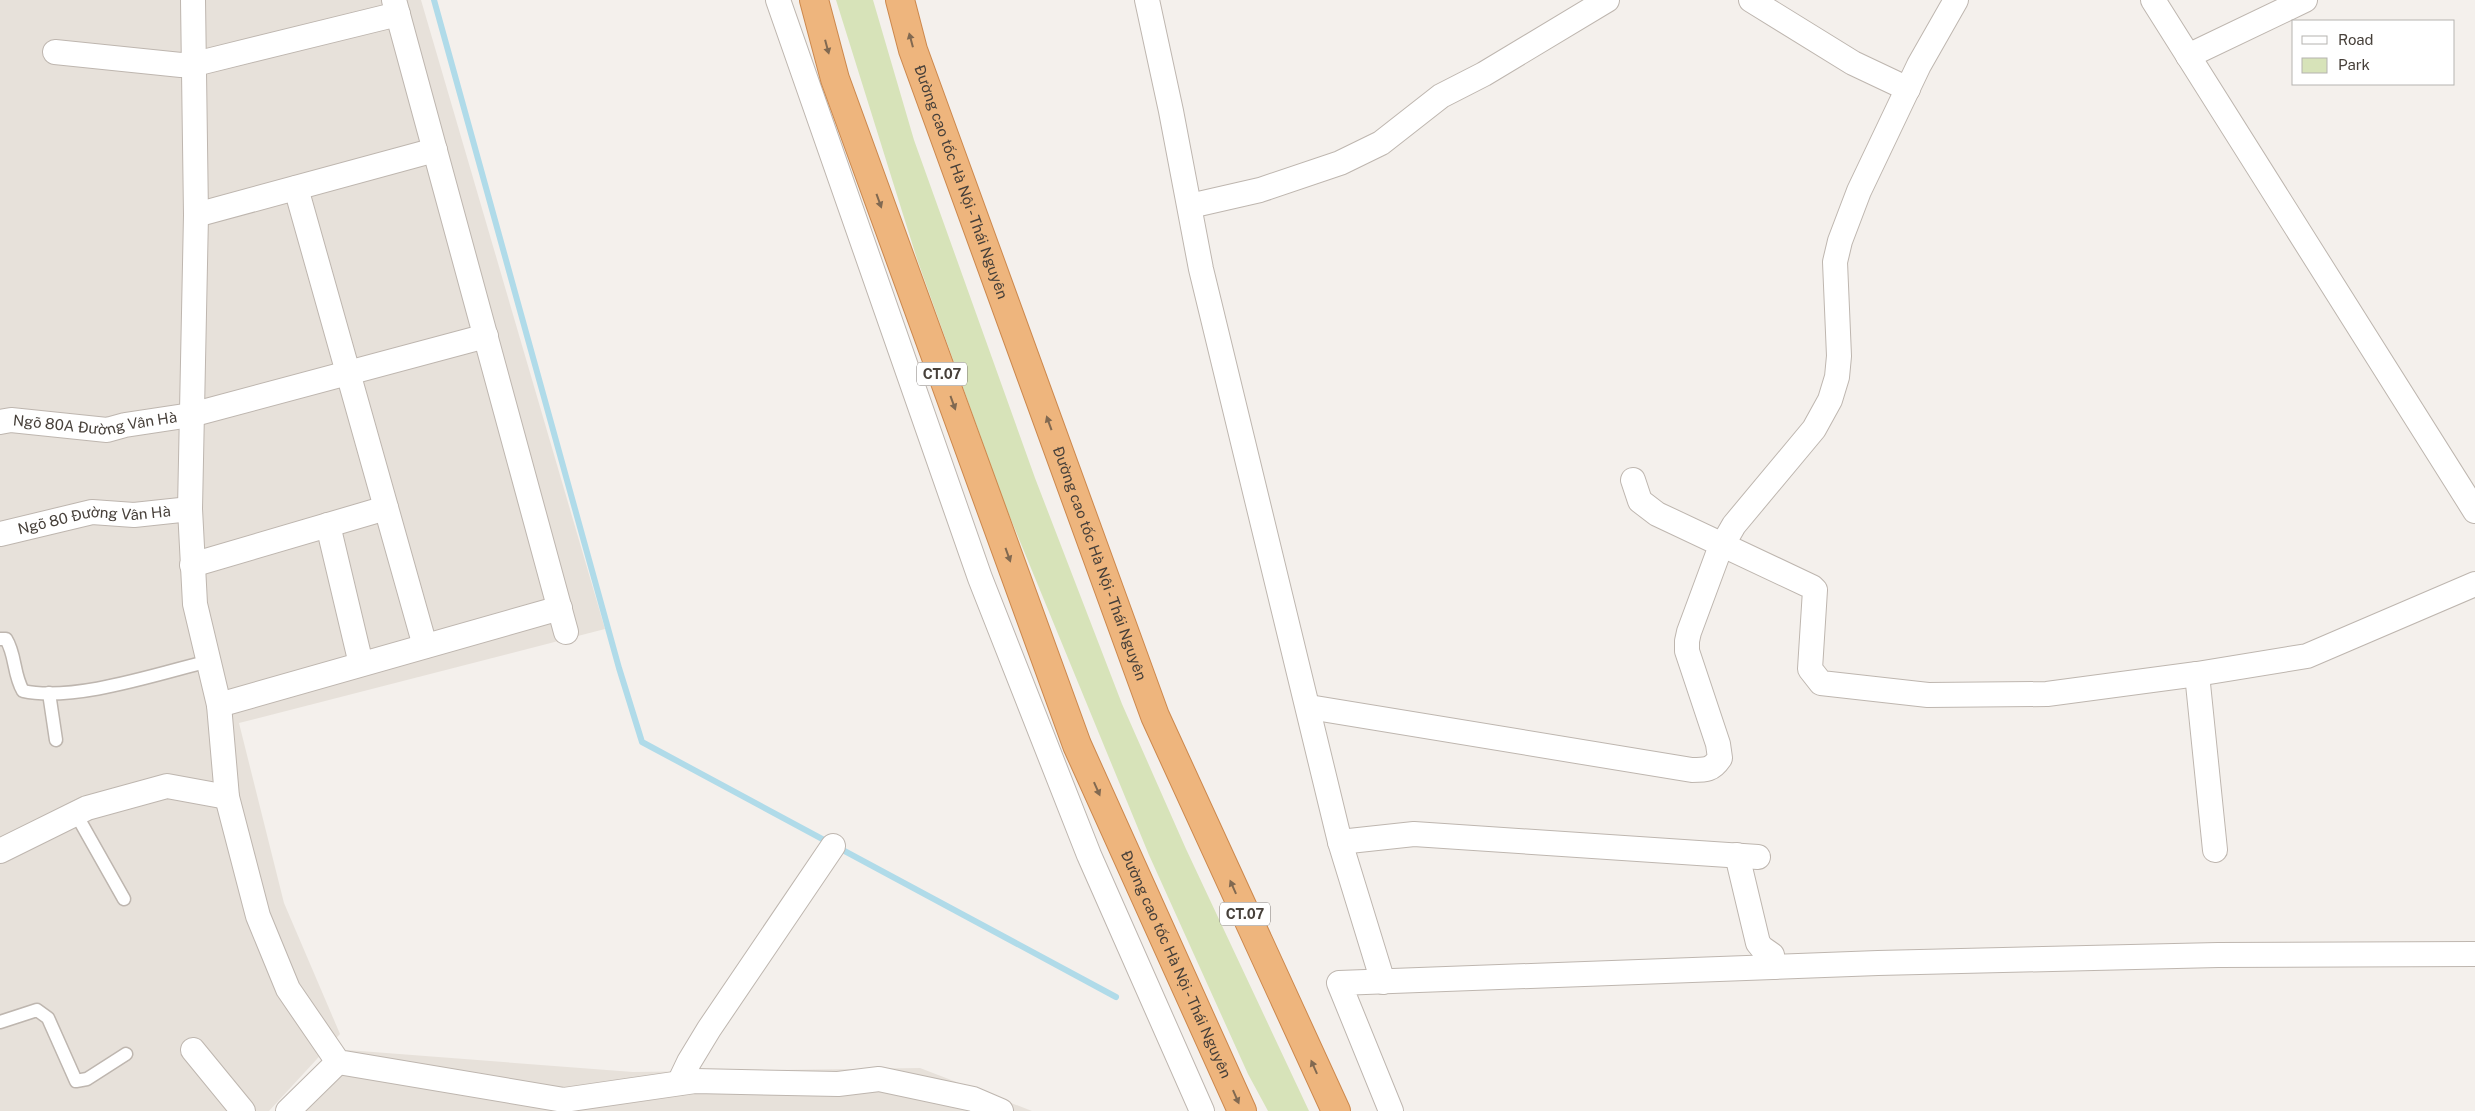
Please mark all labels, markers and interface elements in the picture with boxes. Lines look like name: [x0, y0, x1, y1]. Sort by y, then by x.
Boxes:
legend: [2292, 20, 2455, 85]
text: Road: [2338, 31, 2374, 48]
one-way arrow: [906, 32, 914, 47]
one-way arrow: [823, 40, 831, 55]
text: Park: [2338, 56, 2370, 73]
street label: Đường cao tốc Hà Nội - Thái Nguyên: [911, 62, 1012, 301]
one-way arrow: [876, 193, 883, 208]
road number: CT.07: [917, 362, 967, 386]
one-way arrow: [950, 395, 957, 410]
street label: Ngõ 80A Đường Vân Hà: [12, 408, 178, 438]
one-way arrow: [1045, 415, 1053, 430]
street label: Đường cao tốc Hà Nội - Thái Nguyên: [1050, 444, 1150, 683]
street label: Ngõ 80 Đường Vân Hà: [16, 502, 171, 537]
one-way arrow: [1005, 548, 1012, 563]
one-way arrow: [1094, 782, 1102, 796]
street label: Đường cao tốc Hà Nội - Thái Nguyên: [1118, 848, 1235, 1081]
one-way arrow: [1229, 880, 1237, 894]
road number: CT.07: [1220, 902, 1270, 926]
one-way arrow: [1310, 1060, 1318, 1074]
one-way arrow: [1233, 1090, 1241, 1104]

